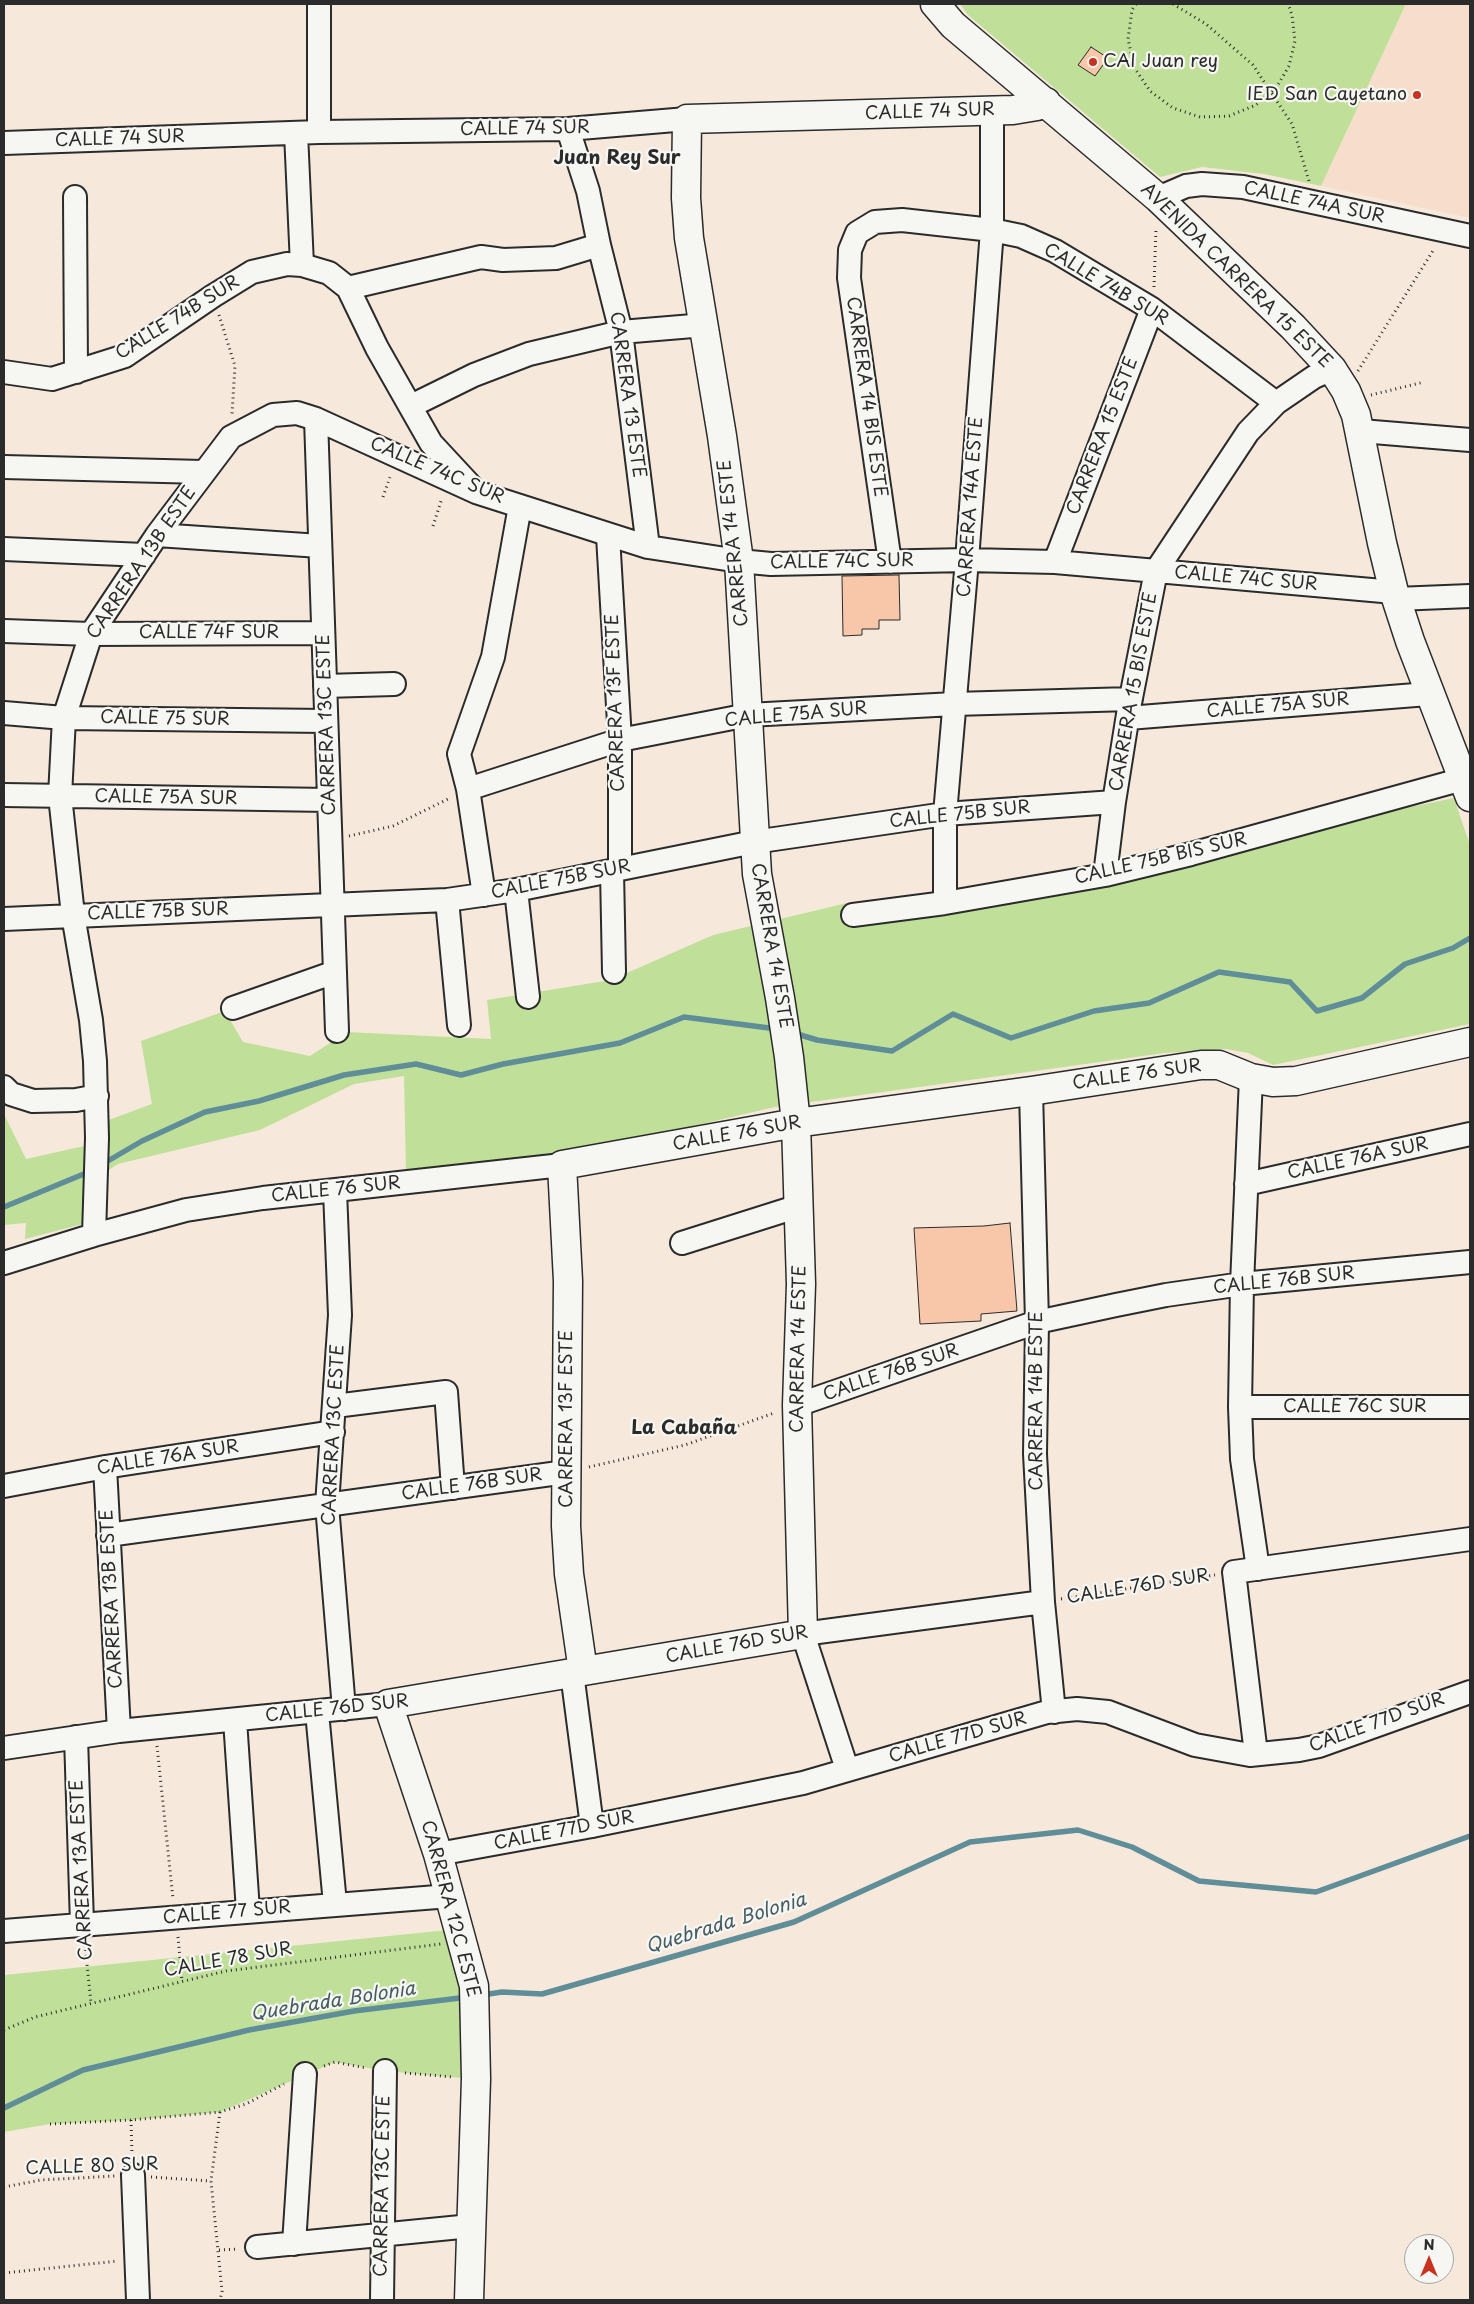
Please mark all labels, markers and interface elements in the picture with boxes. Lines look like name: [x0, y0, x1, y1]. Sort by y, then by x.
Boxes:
place label: CAI Juan rey: [1103, 51, 1218, 73]
marker: CAI Juan rey: [1087, 56, 1099, 68]
place label: IED San Cayetano: [1247, 84, 1407, 106]
marker: IED San Cayetano: [1411, 89, 1423, 101]
street label: CALLE 74 SUR: [865, 99, 995, 125]
street label: CALLE 74 SUR: [460, 117, 590, 141]
street label: CALLE 74 SUR: [55, 126, 185, 152]
district label: Juan Rey Sur: [553, 148, 681, 170]
street label: CALLE 74A SUR: [1241, 177, 1387, 229]
street label: AVENIDA CARRERA 15 ESTE: [1136, 179, 1336, 373]
street label: CALLE 74B SUR: [1040, 239, 1172, 331]
street label: CALLE 74B SUR: [112, 271, 244, 365]
street label: CARRERA 14 BIS ESTE: [841, 295, 891, 499]
street label: CARRERA 13 ESTE: [605, 310, 649, 480]
street label: CARRERA 15 ESTE: [1063, 354, 1143, 518]
street label: CARRERA 14A ESTE: [954, 416, 988, 598]
street label: CALLE 74C SUR: [366, 433, 508, 509]
street label: CARRERA 14 ESTE: [714, 458, 754, 628]
street label: CARRERA 13B ESTE: [83, 482, 201, 644]
street label: CALLE 74C SUR: [770, 550, 914, 574]
street label: CALLE 74C SUR: [1173, 562, 1319, 596]
street label: CARRERA 15 BIS ESTE: [1106, 591, 1162, 793]
street label: CARRERA 13F ESTE: [602, 614, 630, 792]
street label: CALLE 74F SUR: [139, 622, 279, 644]
street label: CARRERA 13C ESTE: [313, 634, 341, 816]
street label: CALLE 75A SUR: [1206, 689, 1350, 723]
street label: CALLE 75A SUR: [724, 698, 868, 732]
street label: CALLE 75 SUR: [100, 707, 230, 731]
street label: CALLE 75A SUR: [94, 786, 238, 810]
street label: CALLE 75B SUR: [888, 797, 1032, 833]
street label: CALLE 75B BIS SUR: [1073, 829, 1249, 889]
street label: CALLE 75B SUR: [489, 856, 633, 904]
street label: CARRERA 14 ESTE: [746, 861, 796, 1031]
street label: CALLE 75B SUR: [87, 899, 229, 925]
street label: CALLE 76 SUR: [1071, 1055, 1203, 1095]
street label: CALLE 76 SUR: [671, 1112, 803, 1156]
street label: CALLE 76A SUR: [1285, 1133, 1431, 1185]
street label: CALLE 76 SUR: [270, 1172, 402, 1208]
street label: CALLE 76B SUR: [1212, 1263, 1356, 1299]
street label: CARRERA 14 ESTE: [787, 1265, 811, 1433]
street label: CARRERA 14B ESTE: [1026, 1311, 1048, 1491]
street label: CARRERA 13F ESTE: [556, 1330, 578, 1508]
street label: CALLE 76B SUR: [820, 1340, 962, 1406]
street label: CARRERA 13C ESTE: [318, 1344, 350, 1526]
street label: CALLE 76C SUR: [1283, 1396, 1427, 1418]
district label: La Cabaña: [631, 1418, 737, 1440]
street label: CALLE 76A SUR: [95, 1436, 241, 1480]
street label: CALLE 76B SUR: [400, 1464, 544, 1506]
street label: CARRERA 13B ESTE: [97, 1509, 127, 1689]
street label: CALLE 76D SUR: [1065, 1565, 1211, 1609]
street label: CALLE 76D SUR: [664, 1622, 810, 1668]
street label: CALLE 77D SUR: [1306, 1688, 1448, 1758]
street label: CALLE 76D SUR: [264, 1691, 410, 1727]
street label: CALLE 77D SUR: [886, 1708, 1030, 1768]
street label: CARRERA 13A ESTE: [66, 1779, 98, 1961]
street label: CALLE 77D SUR: [492, 1807, 636, 1855]
street label: CARRERA 12C ESTE: [416, 1818, 484, 2000]
water label: Quebrada Bolonia: [643, 1889, 809, 1959]
street label: CALLE 77 SUR: [162, 1897, 292, 1929]
street label: CALLE 78 SUR: [162, 1938, 294, 1982]
water label: Quebrada Bolonia: [249, 1978, 417, 2026]
street label: CARRERA 13C ESTE: [371, 2095, 395, 2277]
street label: CALLE 80 SUR: [25, 2154, 159, 2180]
north arrow: [1404, 2234, 1454, 2284]
text: N: [1423, 2234, 1435, 2255]

